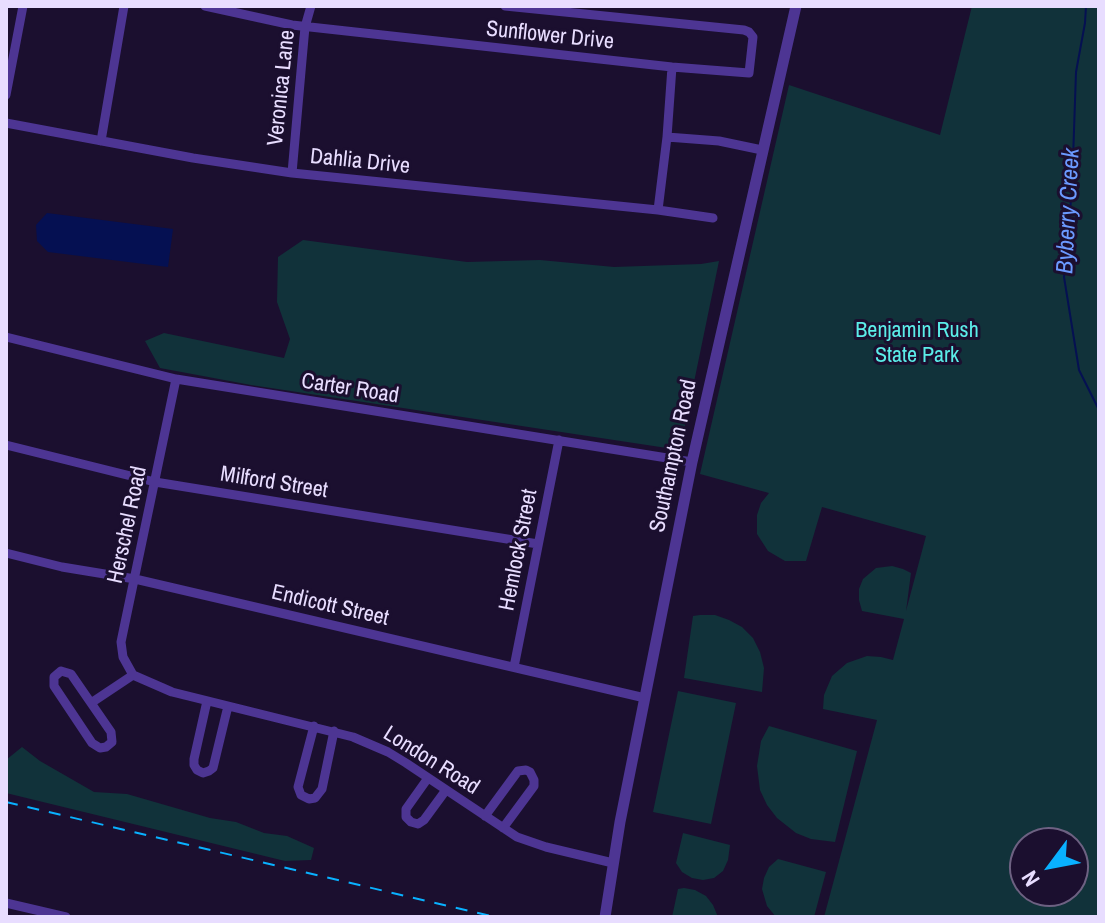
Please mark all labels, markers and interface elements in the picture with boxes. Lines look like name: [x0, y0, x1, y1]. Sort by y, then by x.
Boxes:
street label: Sunflower Drive: [485, 16, 615, 56]
street label: Veronica Lane: [263, 29, 301, 147]
street label: Dahlia Drive: [309, 144, 411, 180]
water label: Byberry Creek: [1051, 147, 1087, 275]
park label: Benjamin Rush State Park: [855, 318, 979, 370]
street label: Carter Road: [299, 368, 401, 410]
street label: Southampton Road: [645, 377, 703, 535]
street label: Milford Street: [218, 461, 330, 505]
street label: Herschel Road: [103, 464, 153, 586]
street label: Hemlock Street: [494, 487, 544, 613]
street label: Endicott Street: [269, 580, 391, 632]
street label: London Road: [378, 721, 484, 801]
north arrow: [1009, 827, 1089, 907]
text: N: [1014, 865, 1047, 892]

